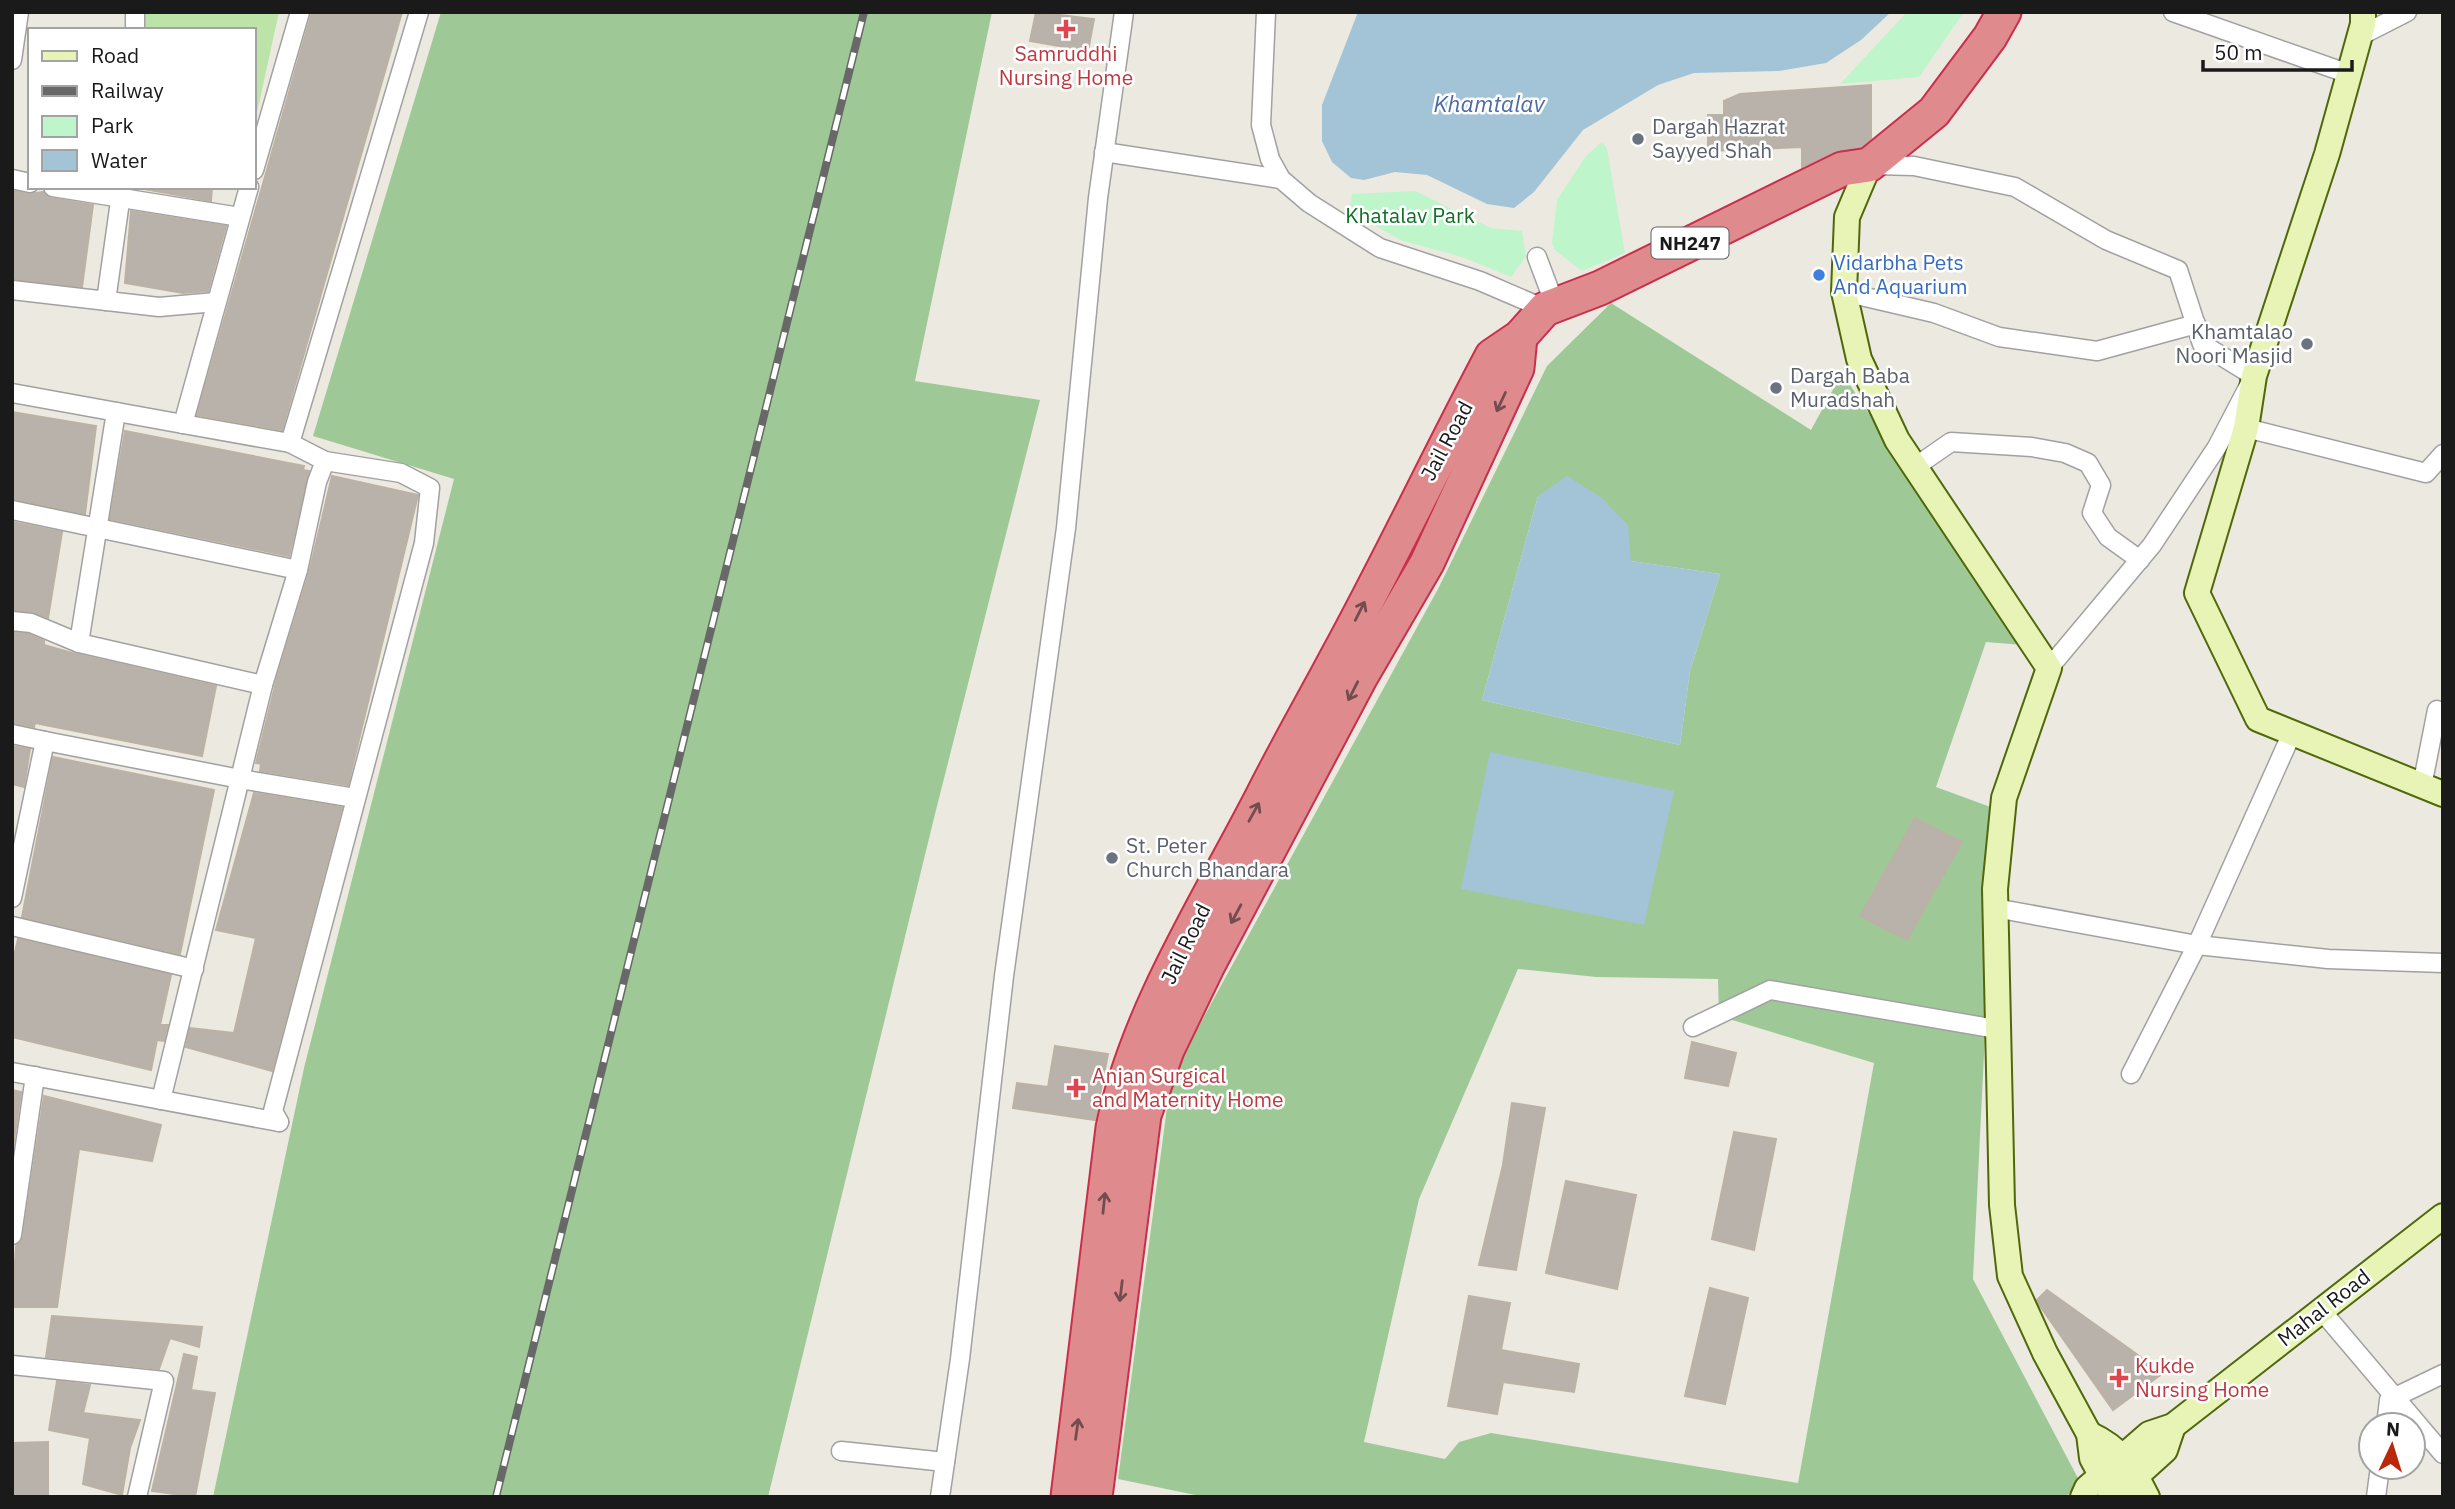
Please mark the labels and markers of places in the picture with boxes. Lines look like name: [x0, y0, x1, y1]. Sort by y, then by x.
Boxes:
marker: Samruddhi Nursing Home: [1056, 19, 1076, 39]
place label: Samruddhi Nursing Home: [999, 39, 1133, 91]
place label: Dargah Hazrat Sayyed Shah: [1652, 112, 1786, 164]
marker: Dargah Hazrat Sayyed Shah: [1630, 131, 1646, 147]
place label: Vidarbha Pets And Aquarium: [1833, 248, 1968, 300]
marker: Vidarbha Pets And Aquarium: [1811, 267, 1827, 283]
place label: Khamtalao Noori Masjid: [2176, 317, 2293, 369]
marker: Khamtalao Noori Masjid: [2299, 336, 2315, 352]
place label: Dargah Baba Muradshah: [1790, 361, 1910, 413]
marker: Dargah Baba Muradshah: [1768, 380, 1784, 396]
place label: St. Peter Church Bhandara: [1126, 831, 1289, 883]
marker: St. Peter Church Bhandara: [1104, 850, 1120, 866]
place label: Anjan Surgical and Maternity Home: [1092, 1061, 1284, 1113]
marker: Anjan Surgical and Maternity Home: [1066, 1078, 1086, 1098]
place label: Kukde Nursing Home: [2135, 1351, 2269, 1403]
marker: Kukde Nursing Home: [2109, 1368, 2129, 1388]

